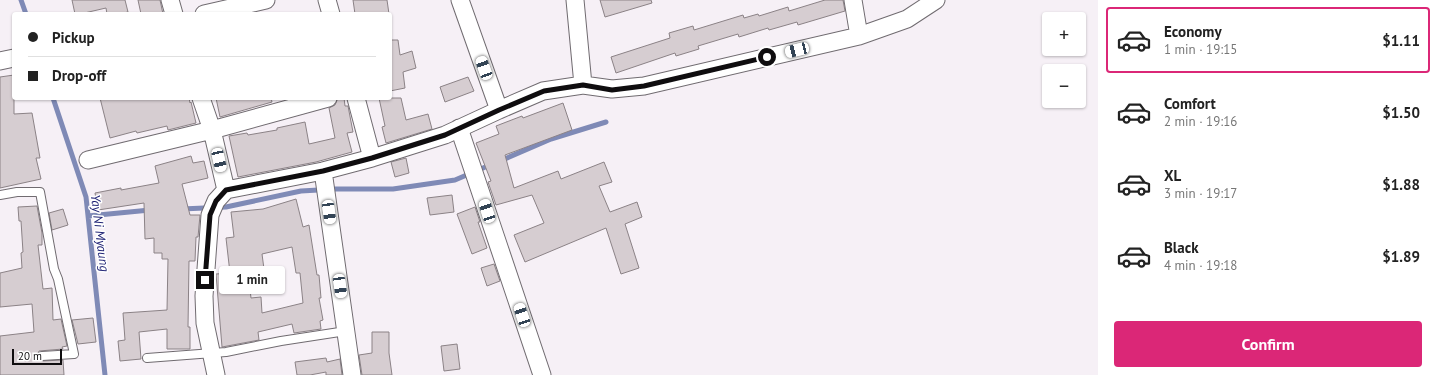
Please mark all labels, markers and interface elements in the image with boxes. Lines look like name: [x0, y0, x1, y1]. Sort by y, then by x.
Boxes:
map controls: [1042, 12, 1086, 108]
button: +: [1042, 12, 1086, 56]
icon: car: [1116, 22, 1152, 58]
text: Economy: [1164, 22, 1222, 41]
text: Pickup: [52, 28, 95, 47]
text: $1.11: [1382, 31, 1420, 50]
car: [784, 41, 810, 59]
text: 1 min · 19:15: [1164, 41, 1237, 58]
route start: [758, 48, 776, 66]
car: [474, 55, 494, 81]
button: −: [1042, 64, 1086, 108]
text: Drop-off: [52, 66, 106, 85]
icon: car: [1116, 94, 1152, 130]
text: Comfort: [1164, 94, 1216, 113]
text: $1.50: [1382, 103, 1420, 122]
text: 2 min · 19:16: [1164, 113, 1237, 130]
car: [210, 147, 228, 173]
icon: car: [1116, 166, 1152, 202]
text: XL: [1164, 166, 1181, 185]
text: $1.88: [1382, 175, 1420, 194]
text: 3 min · 19:17: [1164, 185, 1237, 202]
water label: Yay Ni Myaung: [87, 193, 113, 273]
car: [478, 198, 496, 224]
car: [321, 199, 337, 225]
icon: car: [1116, 238, 1152, 274]
text: Black: [1164, 238, 1199, 257]
text: $1.89: [1382, 247, 1420, 266]
text: 4 min · 19:18: [1164, 257, 1237, 274]
callout: 1 min: [219, 266, 285, 294]
route end: [196, 271, 214, 289]
text: 1 min: [236, 271, 268, 288]
car: [332, 273, 348, 299]
car: [512, 302, 532, 328]
button: Confirm: [1114, 321, 1422, 367]
scale bar: [12, 347, 62, 366]
text: 20 m: [18, 349, 42, 363]

